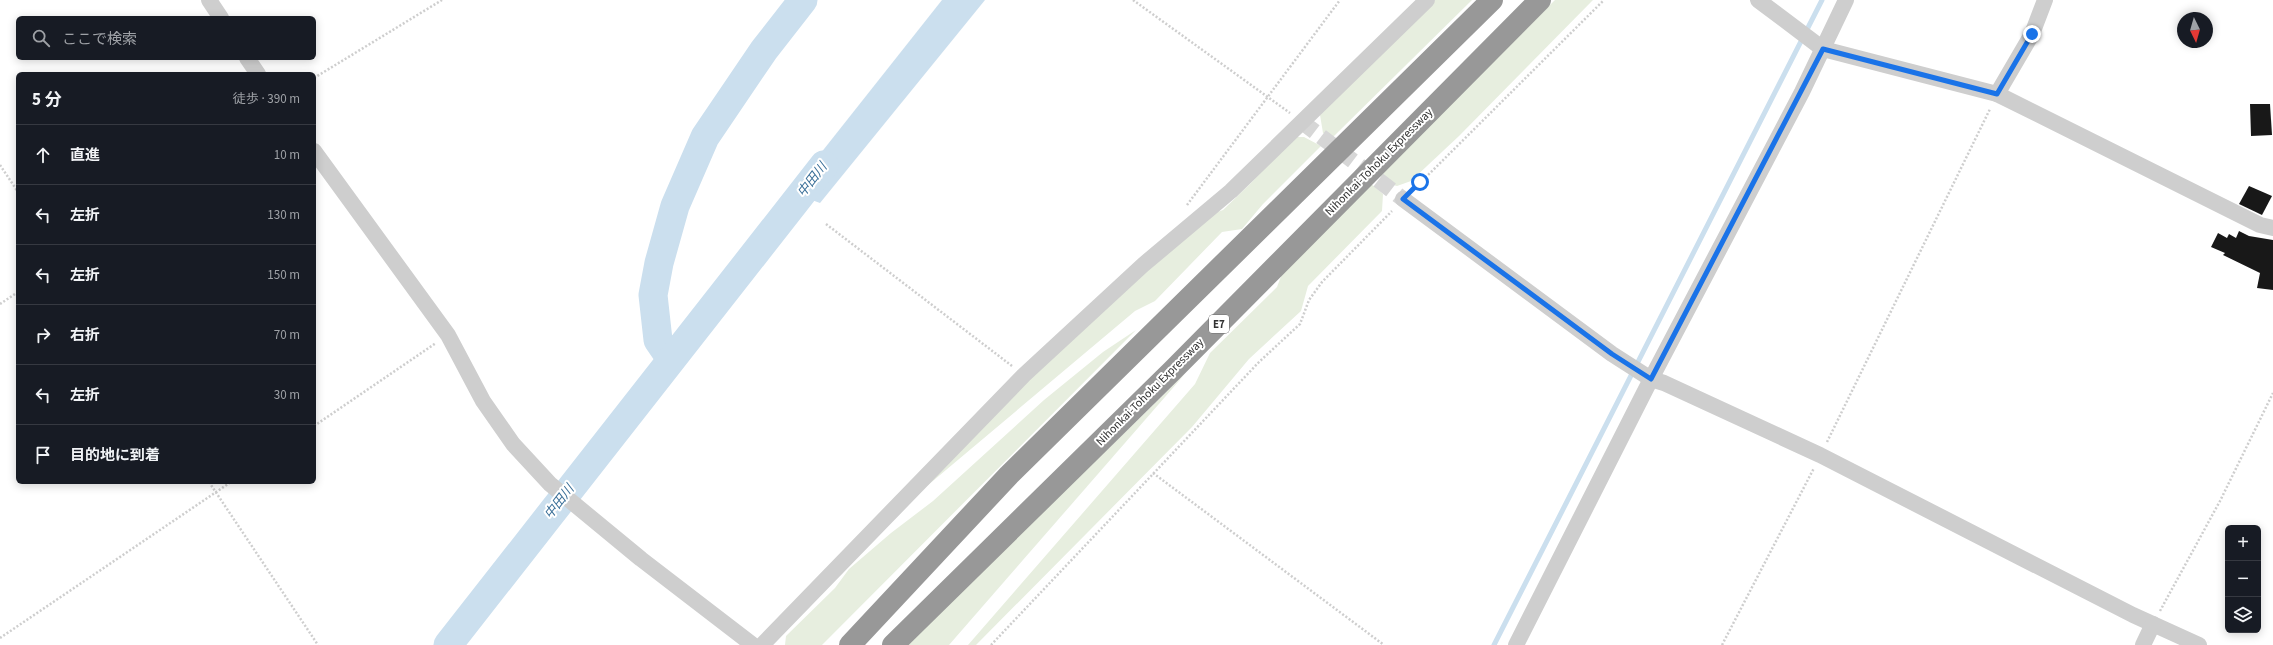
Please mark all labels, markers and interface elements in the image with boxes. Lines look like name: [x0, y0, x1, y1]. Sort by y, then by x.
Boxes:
north arrow: [2177, 12, 2213, 48]
search box: [16, 16, 316, 60]
route end: [2023, 25, 2041, 43]
icon: search: [30, 27, 52, 49]
text: ここで検索: [62, 29, 137, 50]
text: 5 分: [32, 88, 61, 112]
text: 徒歩 · 390 m: [233, 90, 300, 108]
street label: Nihonkai-Tohoku Expressway: [1321, 104, 1437, 220]
icon: ahead: [32, 144, 54, 166]
text: 直進: [70, 145, 100, 166]
text: 10 m: [274, 146, 300, 164]
water label: 中田川: [793, 158, 832, 201]
route start: [1411, 173, 1429, 191]
icon: left: [32, 204, 54, 226]
text: 左折: [70, 205, 100, 226]
text: 130 m: [267, 206, 300, 224]
icon: left: [32, 264, 54, 286]
text: 左折: [70, 265, 100, 286]
text: 150 m: [267, 266, 300, 284]
road number: E7: [1209, 315, 1229, 333]
icon: right: [32, 324, 54, 346]
text: 右折: [70, 325, 100, 346]
text: 70 m: [274, 326, 300, 344]
street label: Nihonkai-Tohoku Expressway: [1092, 334, 1208, 450]
icon: left: [32, 384, 54, 406]
text: 左折: [70, 385, 100, 406]
text: 30 m: [274, 386, 300, 404]
icon: arrive: [32, 444, 54, 466]
text: 目的地に到着: [70, 445, 160, 466]
water label: 中田川: [540, 480, 579, 523]
map controls: [2225, 525, 2261, 633]
button: +: [2225, 525, 2261, 561]
button: −: [2225, 561, 2261, 597]
button: layers: [2225, 597, 2261, 633]

